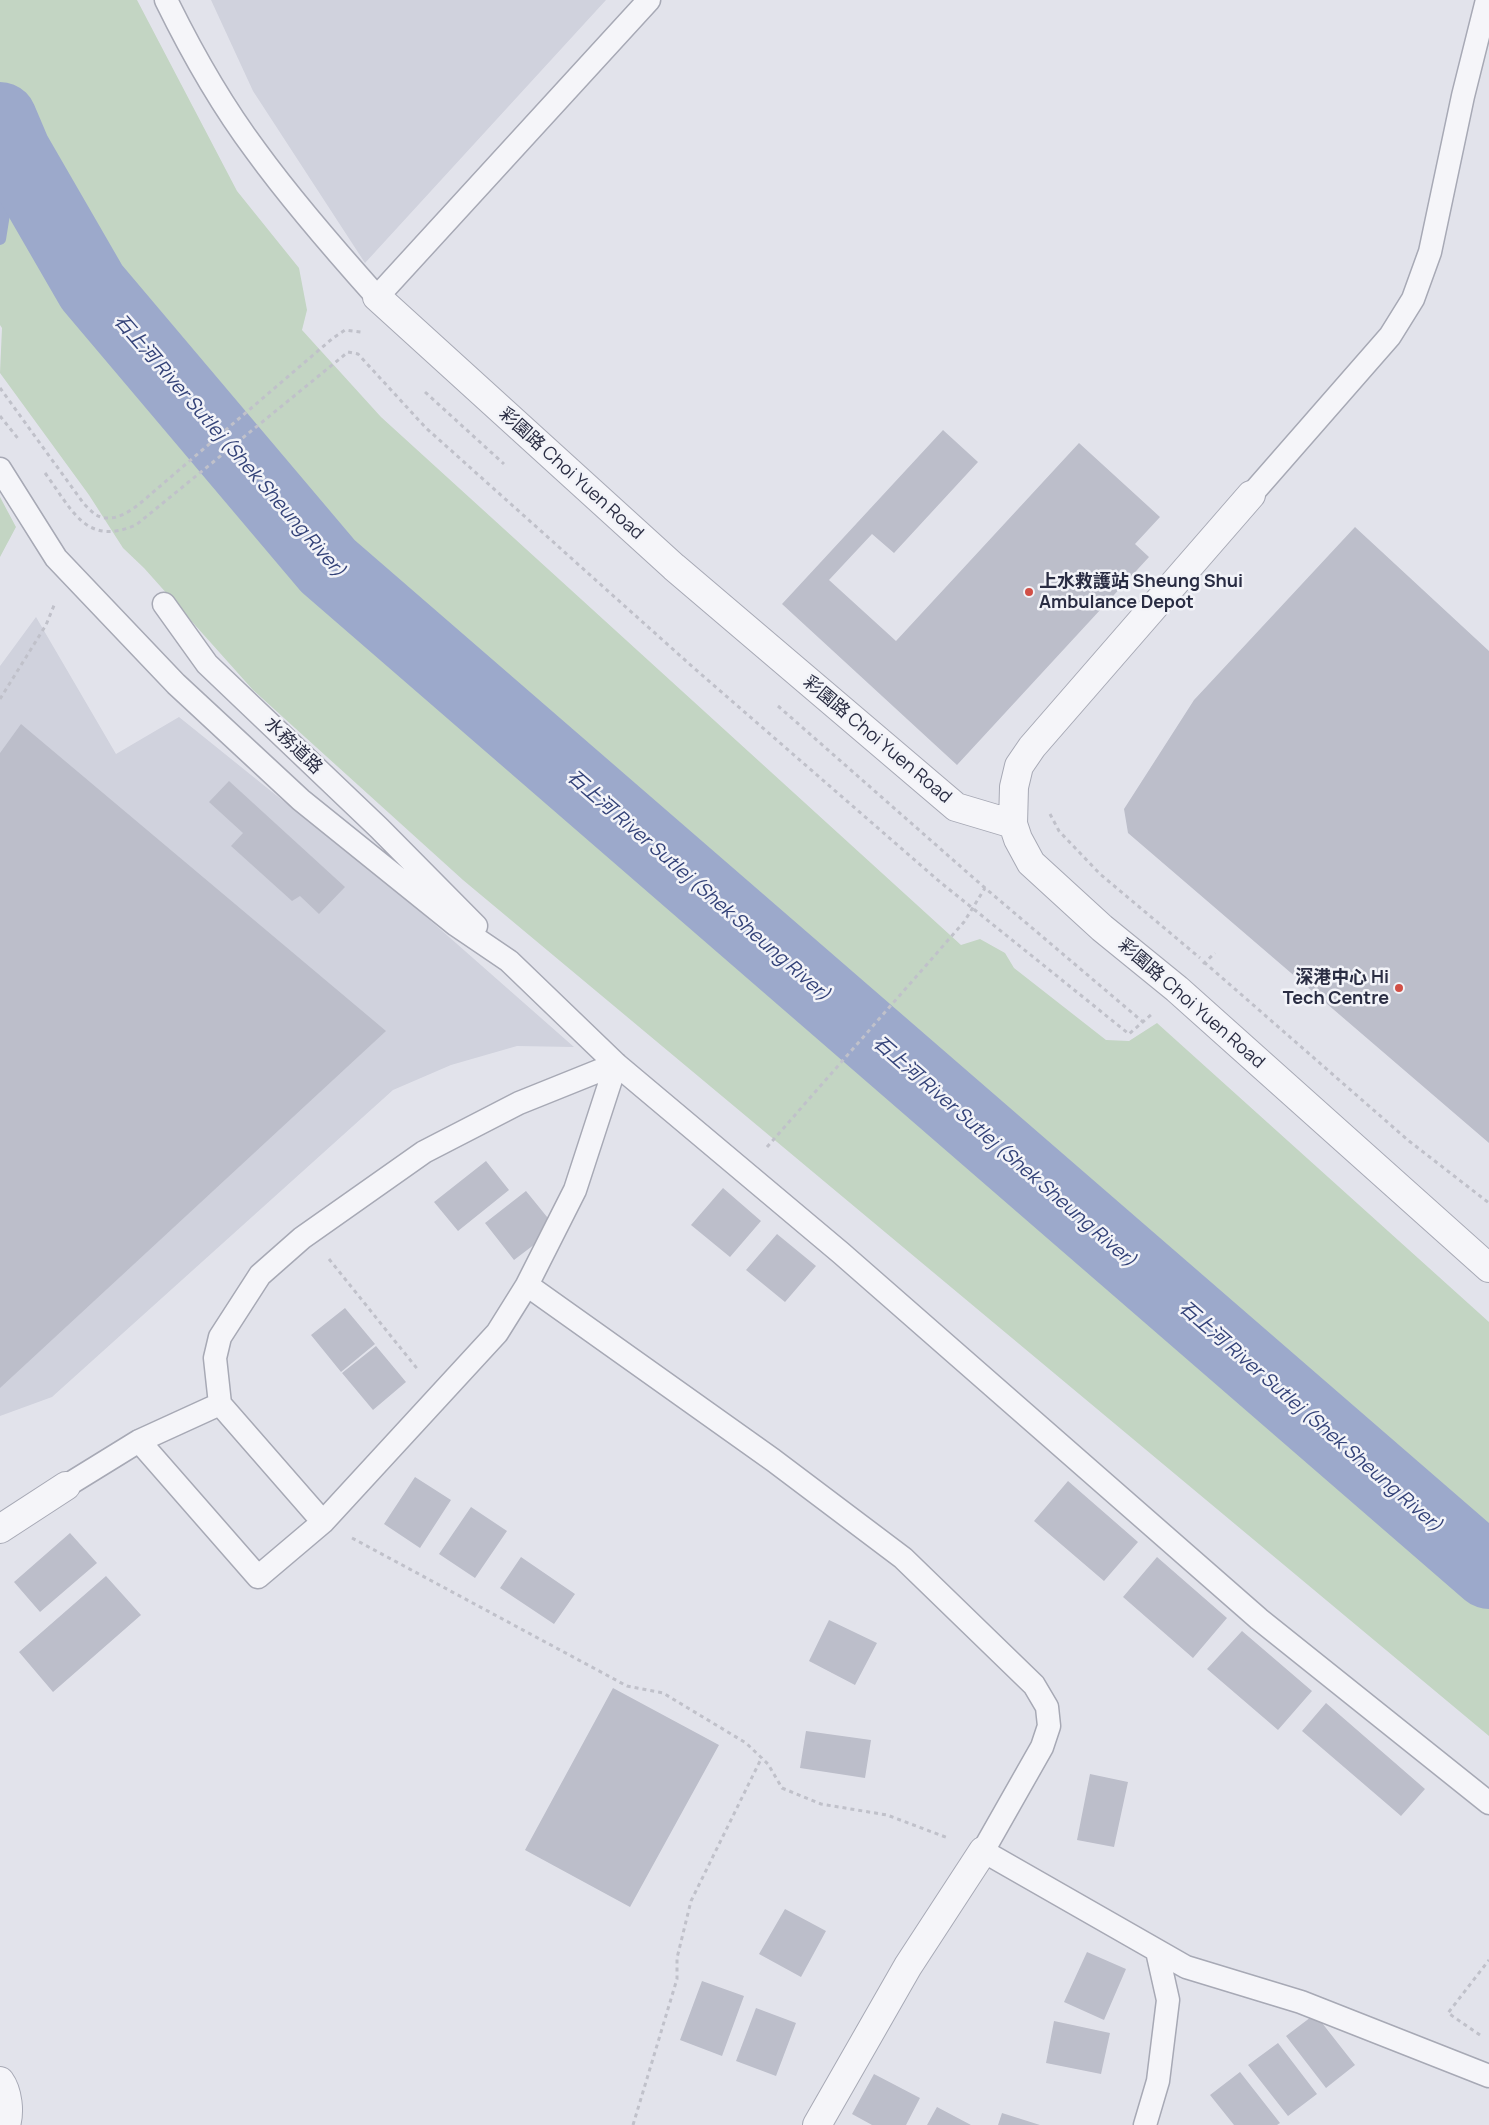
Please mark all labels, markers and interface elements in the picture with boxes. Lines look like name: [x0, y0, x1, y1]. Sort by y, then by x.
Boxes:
water label: 石上河 River Sutlej (Shek Sheung River): [109, 310, 349, 582]
street label: 彩園路 Choi Yuen Road: [494, 403, 648, 545]
place label: 上水救護站 Sheung Shui Ambulance Depot: [1039, 571, 1243, 614]
marker: 上水救護站 Sheung Shui Ambulance Depot: [1023, 586, 1035, 598]
street label: 彩園路 Choi Yuen Road: [799, 672, 955, 808]
street label: 水務道路: [260, 713, 326, 779]
water label: 石上河 River Sutlej (Shek Sheung River): [562, 766, 834, 1006]
street label: 彩園路 Choi Yuen Road: [1113, 935, 1269, 1073]
place label: 深港中心 Hi Tech Centre: [1283, 967, 1389, 1010]
marker: 深港中心 Hi Tech Centre: [1393, 982, 1405, 994]
water label: 石上河 River Sutlej (Shek Sheung River): [868, 1032, 1140, 1272]
water label: 石上河 River Sutlej (Shek Sheung River): [1174, 1297, 1446, 1537]

